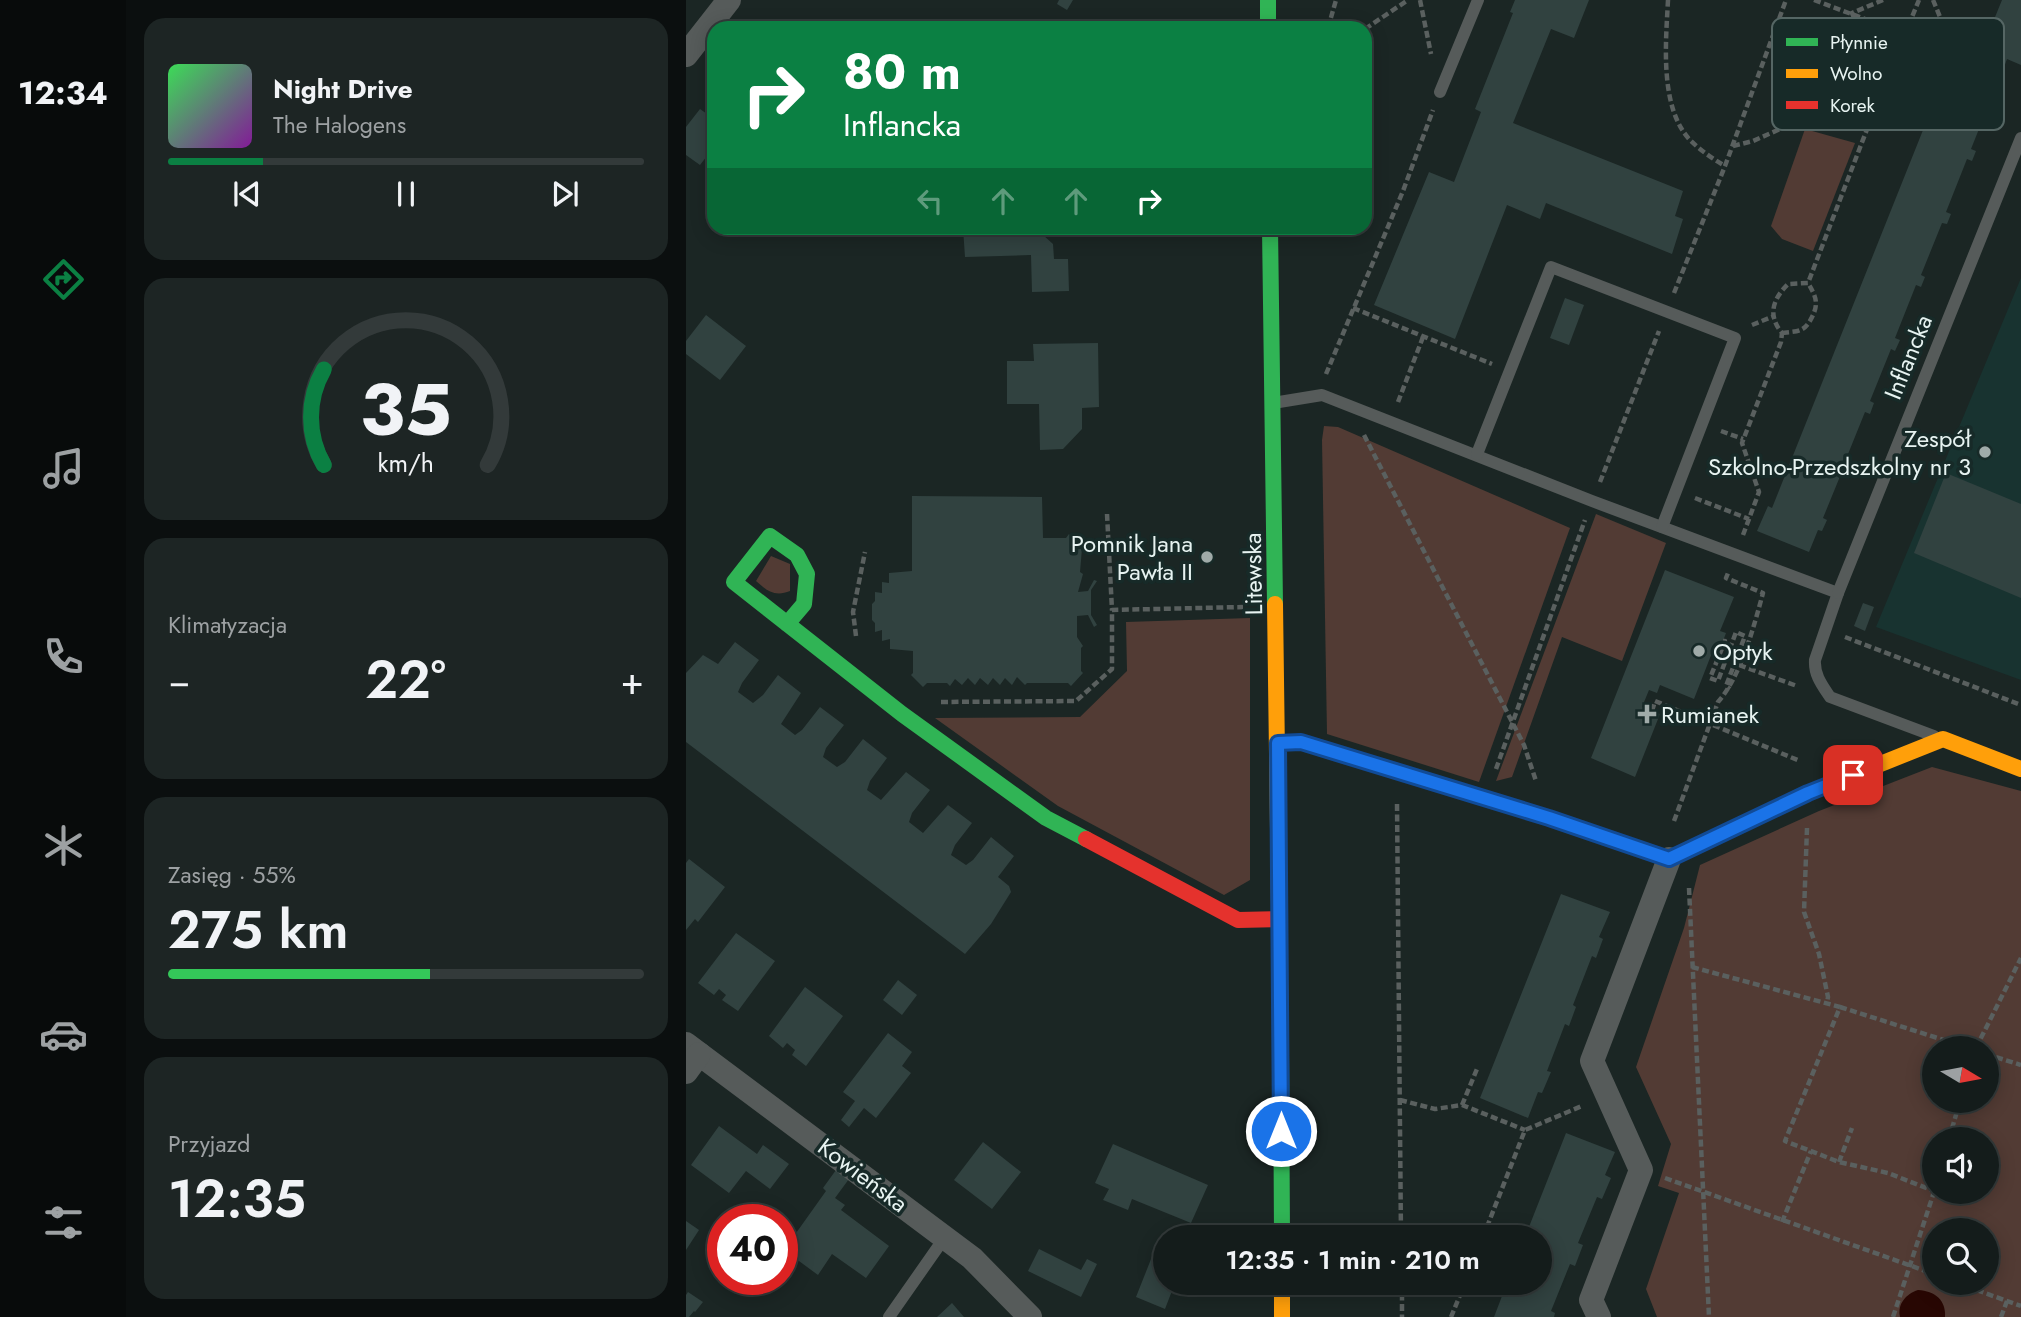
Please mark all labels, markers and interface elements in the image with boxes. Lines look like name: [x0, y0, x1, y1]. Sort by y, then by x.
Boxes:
legend: [1772, 18, 2004, 130]
text: Płynnie: [1830, 29, 1888, 56]
text: 80 m: [843, 37, 961, 107]
icon: right: [728, 49, 819, 140]
text: Wolno: [1830, 60, 1882, 87]
text: 12:34: [18, 70, 108, 116]
text: Night Drive: [273, 70, 413, 108]
text: Korek: [1830, 92, 1876, 119]
text: Inflancka: [843, 102, 961, 148]
text: The Halogens: [273, 108, 406, 142]
icon: previous: [228, 175, 266, 213]
icon: pause: [387, 175, 425, 213]
icon: next: [546, 175, 584, 213]
icon: left: [911, 182, 949, 220]
icon: ahead: [984, 182, 1022, 220]
icon: ahead: [1057, 182, 1095, 220]
icon: right: [1130, 182, 1168, 220]
icon: directions: [39, 255, 88, 304]
street label: Inflancka: [1875, 309, 1941, 405]
text: 35: [360, 357, 452, 462]
place label: Zespół Szkolno-Przedszkolny nr 3: [1708, 421, 1972, 484]
icon: music: [39, 444, 88, 493]
text: km/h: [378, 444, 434, 480]
marker: Zespół Szkolno-Przedszkolny nr 3: [1977, 444, 1993, 460]
place label: Pomnik Jana Pawła II: [1071, 526, 1193, 589]
street label: Litewska: [1235, 532, 1271, 616]
marker: Pomnik Jana Pawła II: [1199, 549, 1215, 565]
text: Klimatyzacja: [168, 608, 287, 642]
icon: phone: [39, 632, 88, 681]
place label: Optyk: [1713, 634, 1773, 669]
text: 22°: [365, 642, 446, 718]
marker: Optyk: [1691, 643, 1707, 659]
text: −: [168, 653, 190, 708]
text: +: [621, 653, 644, 708]
place label: Rumianek: [1661, 697, 1760, 732]
marker: Rumianek: [1639, 706, 1655, 722]
pin: [1823, 745, 1883, 805]
icon: arrive: [1834, 756, 1872, 794]
icon: climate: [39, 821, 88, 870]
text: Zasięg · 55%: [168, 858, 296, 892]
text: 275 km: [168, 892, 348, 968]
icon: car: [39, 1010, 88, 1059]
north arrow: [1922, 1036, 1998, 1113]
map controls: [1922, 1036, 1999, 1295]
position arrow: [1244, 1094, 1318, 1168]
text: Przyjazd: [168, 1127, 250, 1161]
button: sound: [1922, 1127, 1999, 1204]
street label: Kowieńska: [811, 1129, 915, 1221]
text: 12:35: [168, 1161, 306, 1237]
icon: filters: [39, 1198, 88, 1247]
speed limit sign: 40: [707, 1204, 798, 1295]
button: search: [1922, 1218, 1999, 1295]
text: 12:35 · 1 min · 210 m: [1225, 1241, 1480, 1279]

